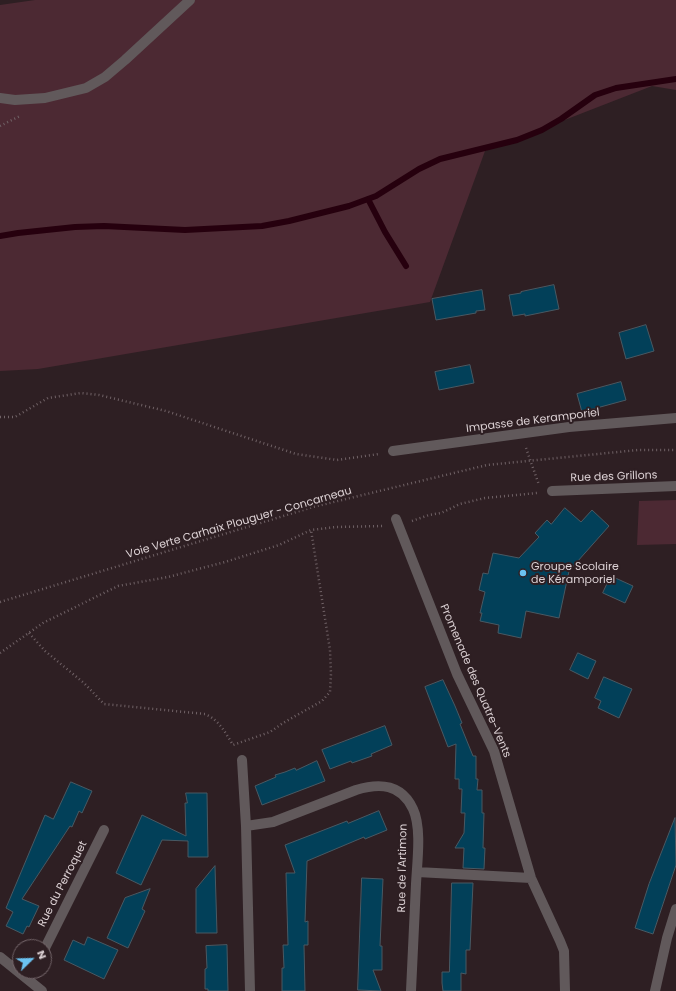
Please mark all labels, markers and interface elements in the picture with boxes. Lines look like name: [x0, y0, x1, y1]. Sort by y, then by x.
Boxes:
street label: Impasse de Keramporiel: [465, 406, 601, 436]
street label: Rue des Grillons: [570, 469, 658, 485]
street label: Voie Verte Carhaix Plouguer - Concarneau: [125, 484, 353, 562]
place label: Groupe Scolaire de Kéramporiel: [531, 560, 619, 586]
marker: Groupe Scolaire de Kéramporiel: [518, 568, 528, 578]
street label: Promenade des Quatre-Vents: [437, 602, 513, 760]
street label: Rue de l'Artimon: [396, 824, 410, 912]
street label: Rue du Perroquet: [36, 839, 90, 929]
north arrow: [12, 939, 52, 979]
text: N: [33, 948, 51, 962]

